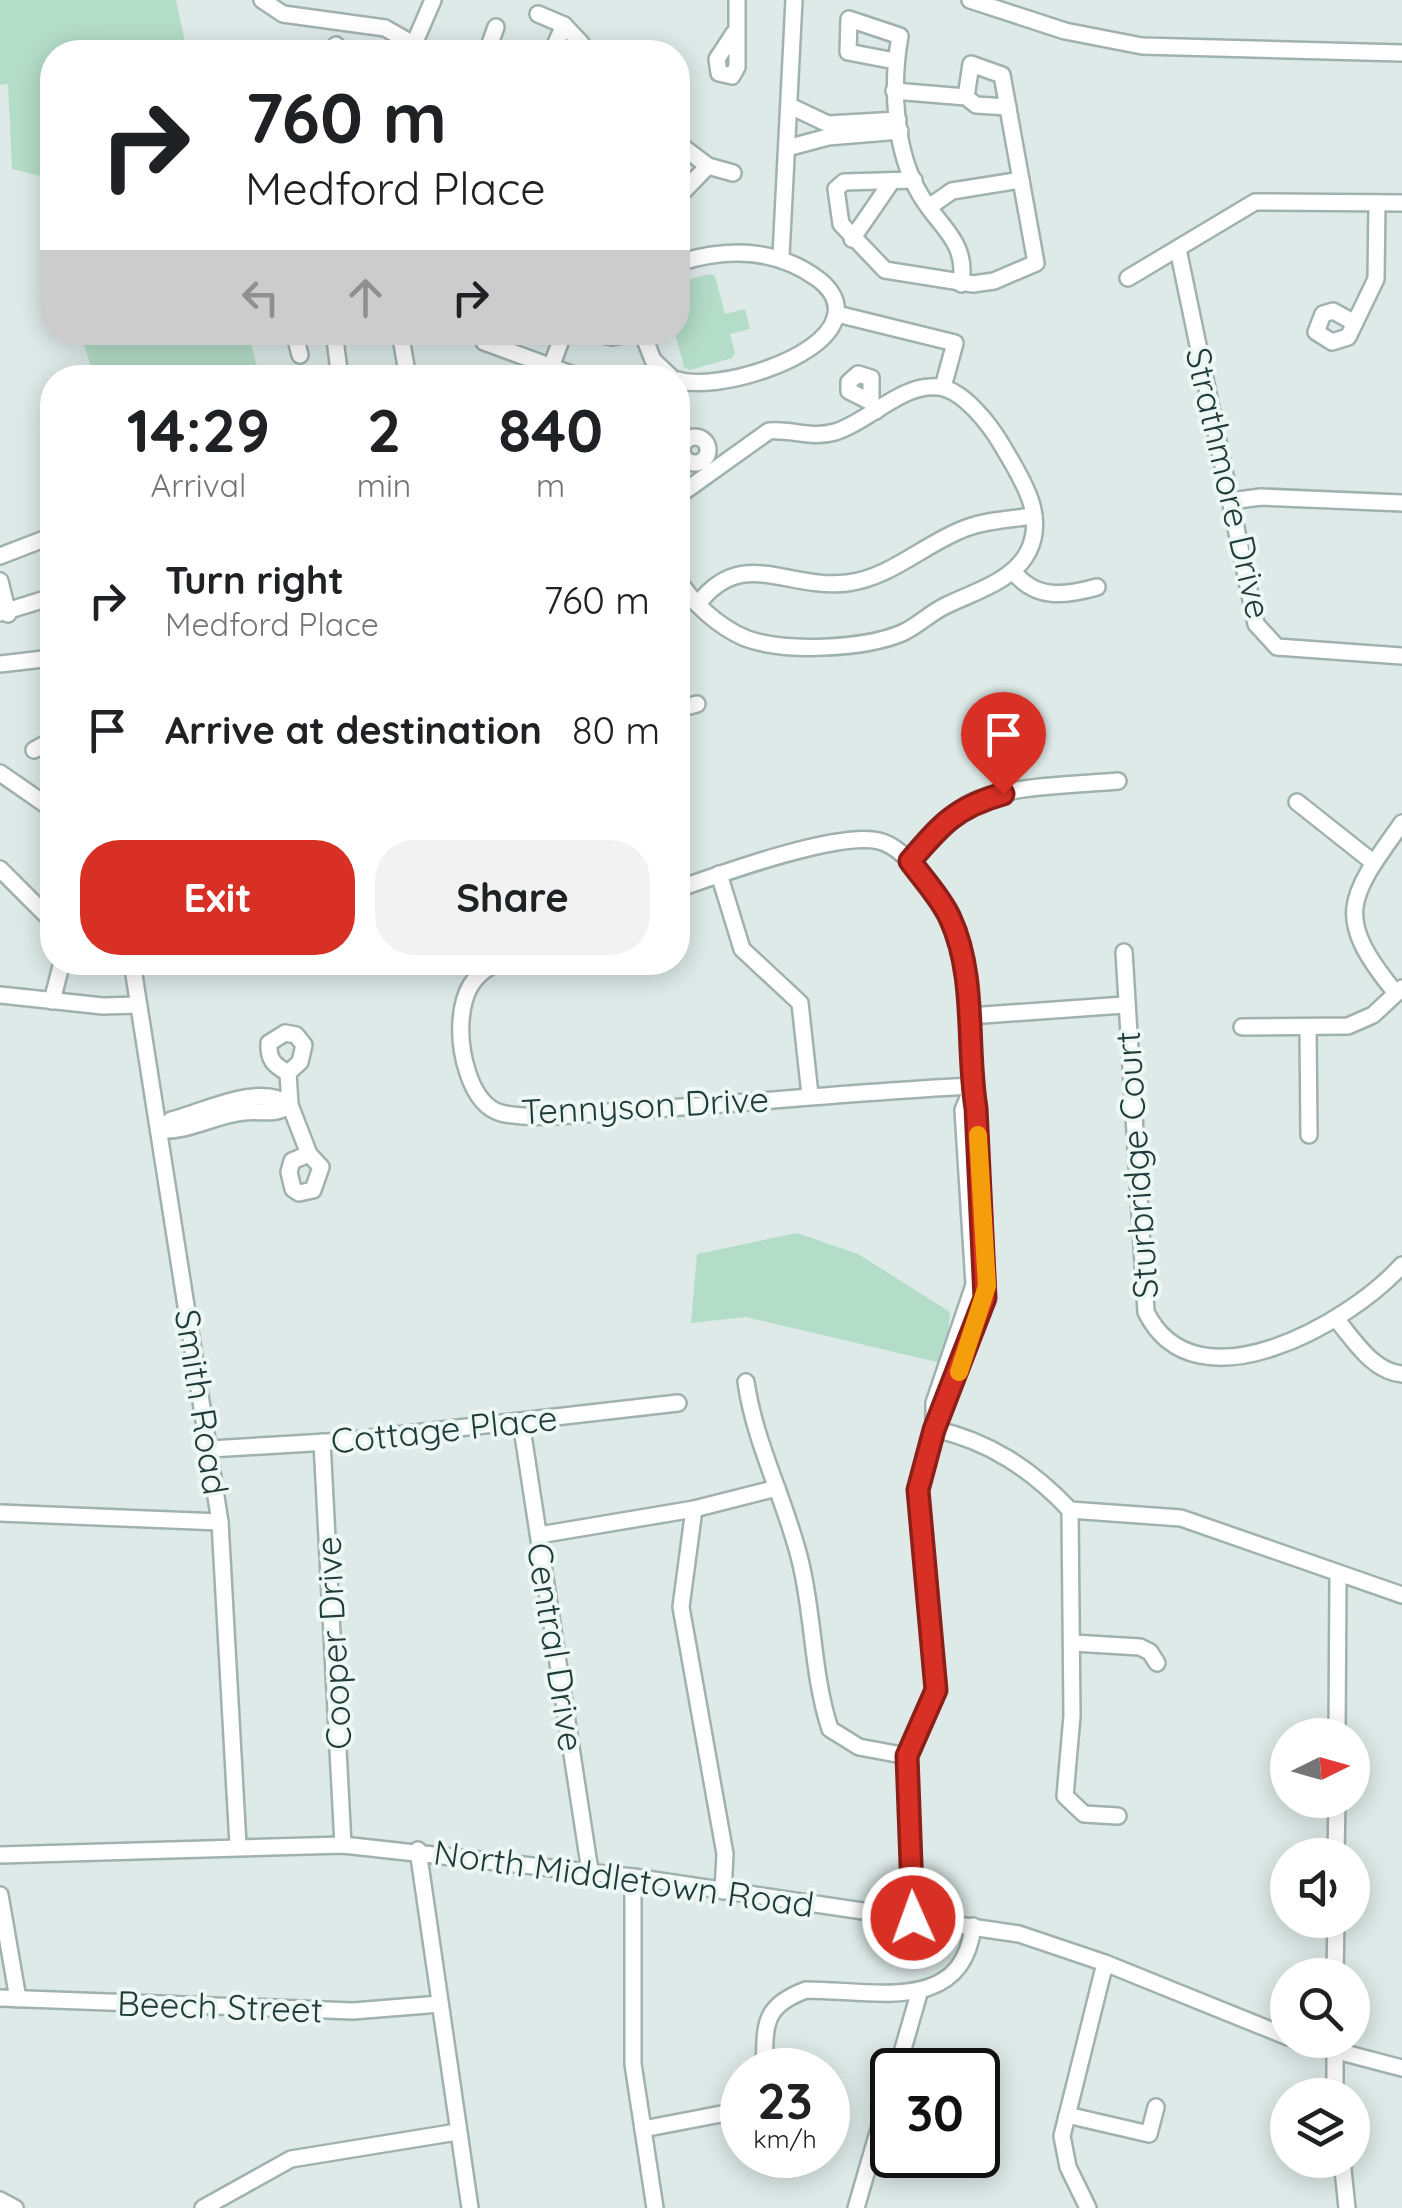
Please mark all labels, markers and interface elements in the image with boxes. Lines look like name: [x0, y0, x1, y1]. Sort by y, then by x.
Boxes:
text: 760 m: [245, 73, 447, 161]
icon: right: [80, 80, 210, 210]
text: Medford Place: [245, 160, 546, 216]
icon: left: [233, 270, 288, 325]
icon: ahead: [338, 270, 393, 325]
icon: right: [443, 270, 498, 325]
street label: Strathmore Drive: [1176, 343, 1282, 623]
text: 14:29: [127, 392, 270, 467]
text: 2: [367, 392, 401, 467]
text: 840: [498, 392, 603, 467]
text: Arrival: [151, 465, 246, 505]
text: min: [357, 465, 411, 505]
text: m: [536, 465, 565, 505]
text: Turn right: [165, 556, 344, 604]
icon: right: [80, 573, 135, 628]
text: 760 m: [544, 576, 650, 624]
text: Medford Place: [165, 604, 379, 644]
pin: [961, 692, 1046, 795]
icon: arrive: [80, 703, 135, 758]
text: Arrive at destination: [165, 706, 542, 754]
text: 80 m: [572, 706, 660, 754]
icon: arrive: [976, 707, 1031, 762]
button: Exit: [80, 840, 355, 955]
button: Share: [375, 840, 650, 955]
street label: Sturbridge Court: [1105, 1030, 1167, 1300]
street label: Tennyson Drive: [520, 1077, 770, 1133]
street label: Smith Road: [166, 1306, 238, 1498]
street label: Cottage Place: [329, 1395, 559, 1463]
street label: Cooper Drive: [305, 1535, 361, 1751]
street label: Central Drive: [518, 1539, 594, 1755]
north arrow: [1270, 1718, 1370, 1818]
map controls: [1270, 1718, 1370, 2178]
street label: North Middletown Road: [431, 1830, 817, 1926]
button: sound: [1270, 1838, 1370, 1938]
position arrow: [861, 1866, 965, 1970]
button: search: [1270, 1958, 1370, 2058]
street label: Beech Street: [117, 1980, 323, 2032]
speed limit sign: 30: [870, 2048, 1000, 2178]
text: 23: [757, 2069, 813, 2132]
button: layers: [1270, 2078, 1370, 2178]
text: km/h: [753, 2123, 817, 2154]

